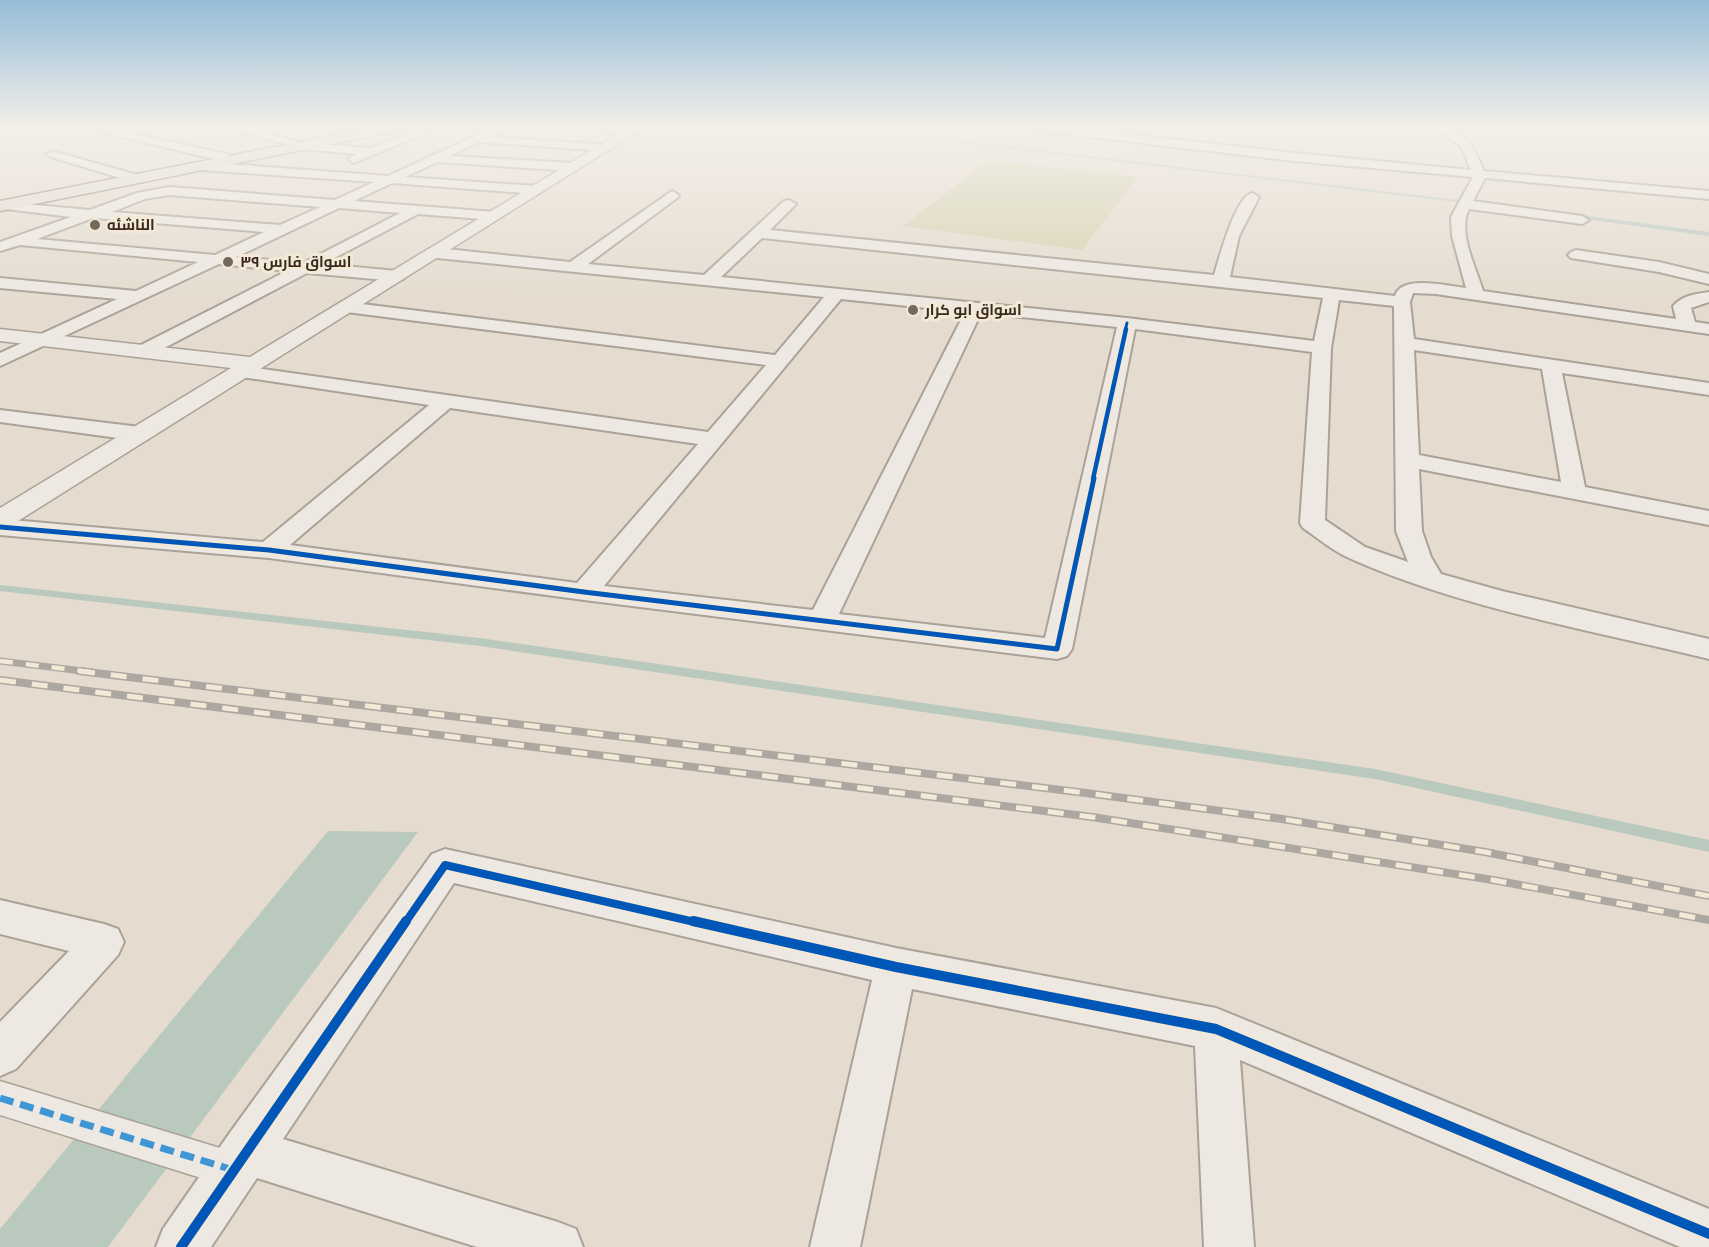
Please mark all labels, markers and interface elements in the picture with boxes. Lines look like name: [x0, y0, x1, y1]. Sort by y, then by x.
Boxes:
place label: الناشئه: [107, 215, 155, 234]
marker: الناشئه: [88, 218, 102, 232]
place label: اسواق فارس ٣٩: [240, 252, 351, 271]
marker: اسواق فارس ٣٩: [221, 255, 235, 269]
place label: اسواق ابو كرار: [924, 300, 1022, 319]
marker: اسواق ابو كرار: [906, 303, 920, 317]

